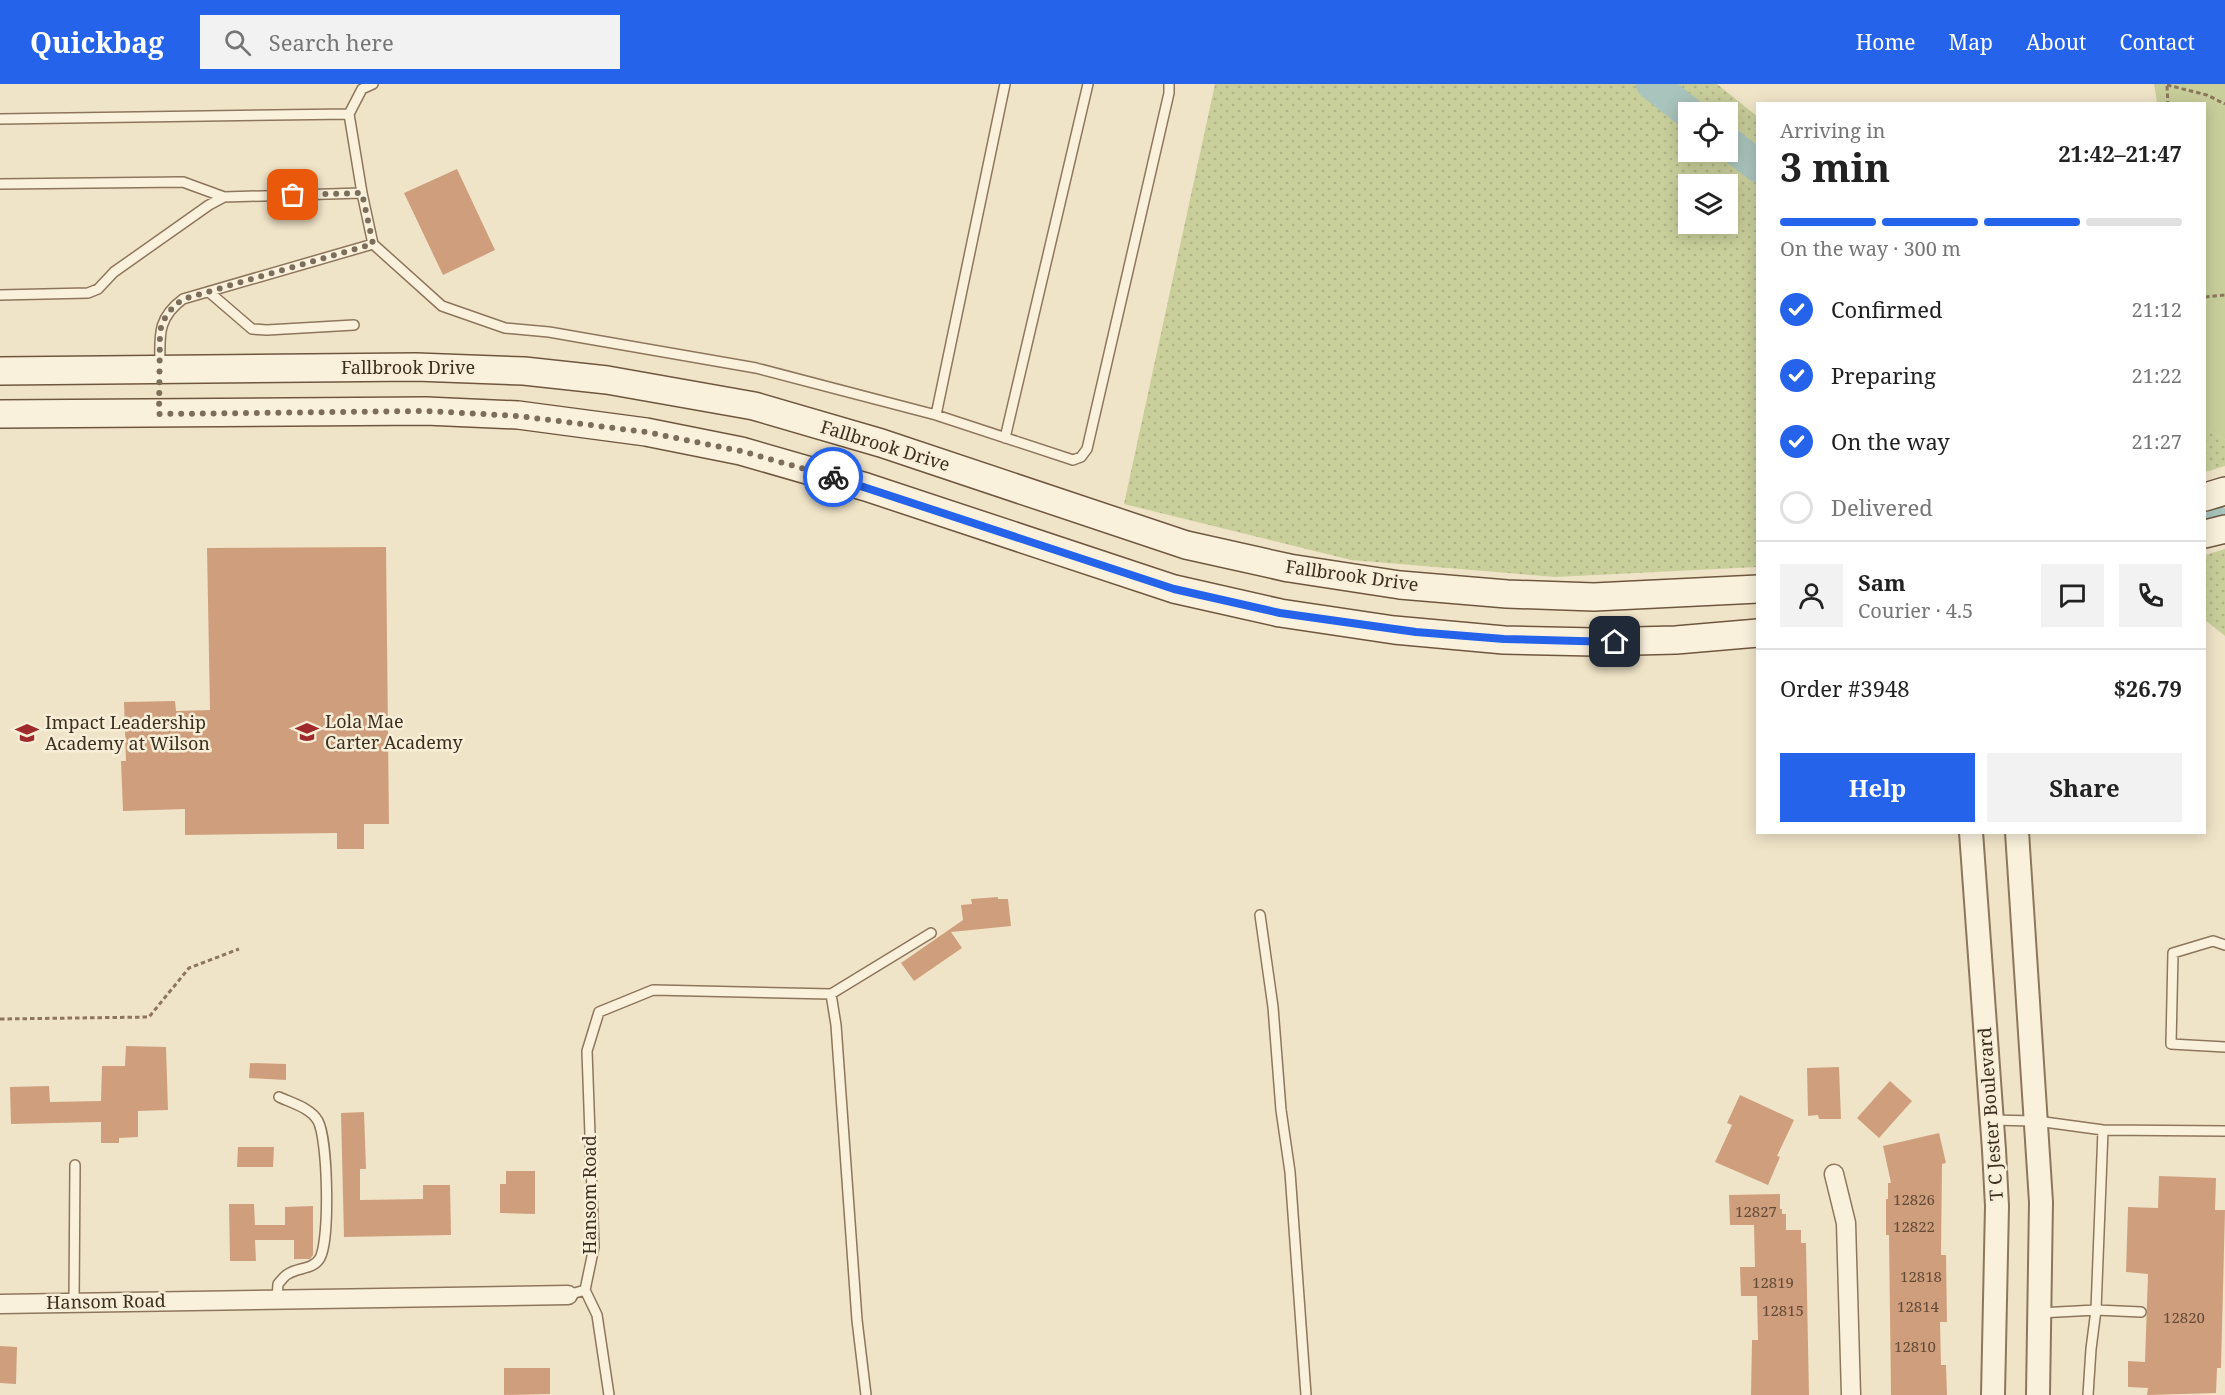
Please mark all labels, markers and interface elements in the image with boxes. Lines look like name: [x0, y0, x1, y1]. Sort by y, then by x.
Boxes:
search box: [200, 15, 620, 69]
text: Quickbag: [30, 23, 164, 61]
icon: search: [221, 26, 254, 59]
text: Search here: [269, 27, 394, 57]
text: Home: [1856, 28, 1916, 56]
text: Map: [1949, 28, 1993, 56]
text: About: [2026, 28, 2087, 56]
text: Contact: [2120, 28, 2195, 56]
map controls: [1678, 102, 1738, 234]
button: locate: [1678, 102, 1738, 162]
text: Arriving in: [1780, 117, 1885, 144]
text: 21:42–21:47: [2058, 138, 2182, 168]
text: 3 min: [1780, 140, 1890, 193]
pin: [267, 169, 318, 220]
button: layers: [1678, 174, 1738, 234]
icon: bag: [276, 178, 309, 211]
text: On the way · 300 m: [1780, 235, 1961, 262]
icon: check: [1780, 293, 1813, 326]
text: Confirmed: [1831, 294, 1942, 324]
text: 21:12: [2132, 296, 2182, 323]
street label: Fallbrook Drive: [341, 355, 475, 379]
icon: check: [1780, 359, 1813, 392]
text: Preparing: [1831, 360, 1936, 390]
text: 21:22: [2132, 362, 2182, 389]
street label: Fallbrook Drive: [818, 414, 953, 476]
icon: check: [1780, 425, 1813, 458]
text: On the way: [1831, 426, 1950, 456]
text: 21:27: [2132, 428, 2182, 455]
courier: [803, 447, 863, 507]
icon: bike: [817, 461, 850, 494]
text: Delivered: [1831, 492, 1933, 522]
street label: Fallbrook Drive: [1284, 554, 1420, 596]
button: person: [1780, 564, 1843, 627]
button: chat: [2041, 564, 2104, 627]
button: phone: [2119, 564, 2182, 627]
text: Sam: [1858, 567, 1906, 597]
text: Courier · 4.5: [1858, 597, 1973, 624]
pin: [1589, 616, 1640, 667]
icon: home: [1598, 625, 1631, 658]
text: Order #3948: [1780, 673, 1910, 703]
text: $26.79: [2113, 673, 2182, 703]
place label: Lola Mae Carter Academy: [325, 709, 463, 754]
place label: Impact Leadership Academy at Wilson: [45, 710, 210, 755]
school or university icon: Lola Mae Carter Academy: [294, 719, 320, 745]
school or university icon: Impact Leadership Academy at Wilson: [14, 720, 40, 746]
button: Help: [1780, 753, 1975, 822]
button: Share: [1987, 753, 2182, 822]
street label: T C Jester Boulevard: [1972, 1027, 2008, 1202]
street label: Hansom Road: [577, 1135, 601, 1255]
house number: 12826: [1893, 1189, 1935, 1209]
house number: 12827: [1735, 1201, 1777, 1221]
house number: 12822: [1893, 1216, 1935, 1236]
house number: 12818: [1900, 1266, 1942, 1286]
house number: 12819: [1752, 1272, 1794, 1292]
street label: Hansom Road: [46, 1288, 166, 1314]
house number: 12814: [1897, 1296, 1940, 1316]
house number: 12815: [1762, 1300, 1804, 1320]
house number: 12820: [2163, 1307, 2205, 1327]
house number: 12810: [1894, 1336, 1936, 1356]

